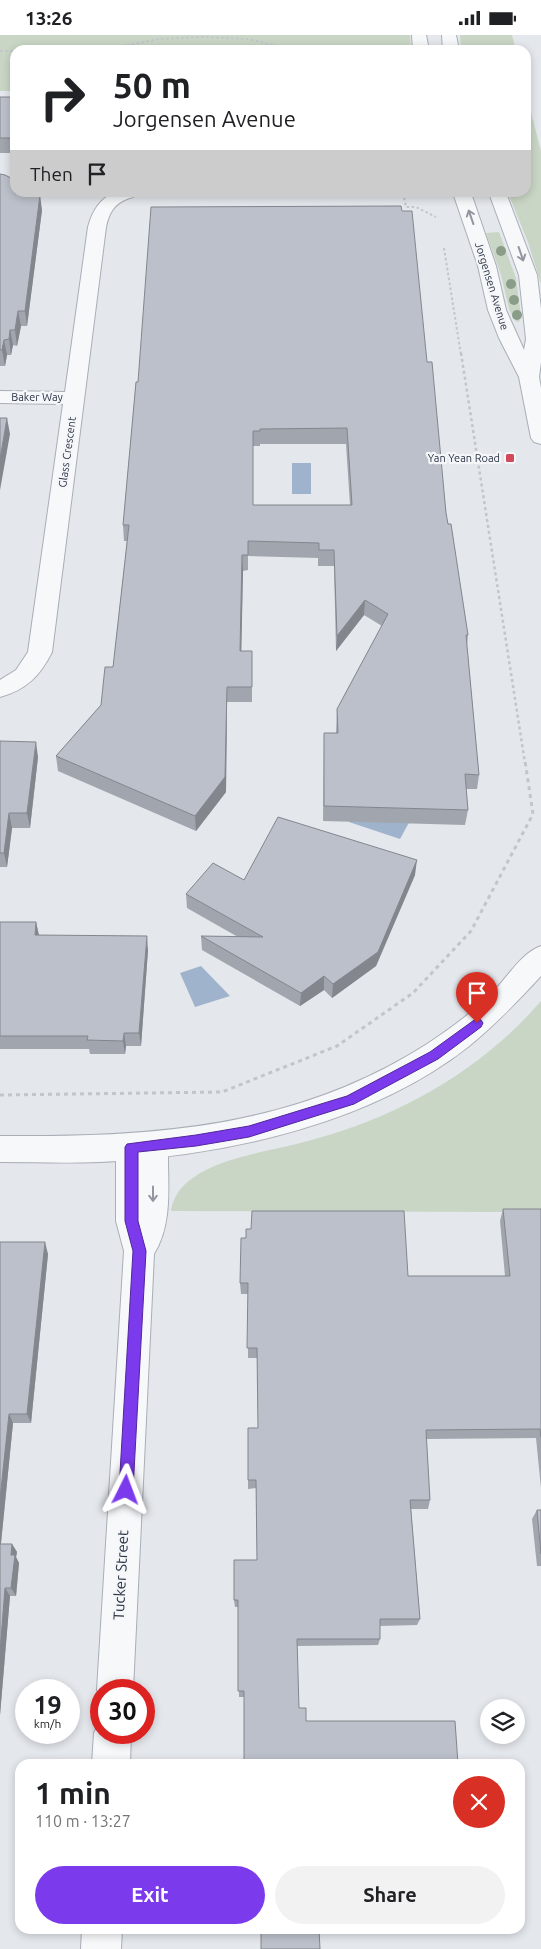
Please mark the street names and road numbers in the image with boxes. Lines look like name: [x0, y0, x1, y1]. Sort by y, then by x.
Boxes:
street label: Jorgensen Avenue: [473, 241, 511, 331]
street label: Baker Way: [11, 391, 64, 403]
street label: Glass Crescent: [56, 415, 78, 488]
street label: Tucker Street: [110, 1529, 131, 1620]

